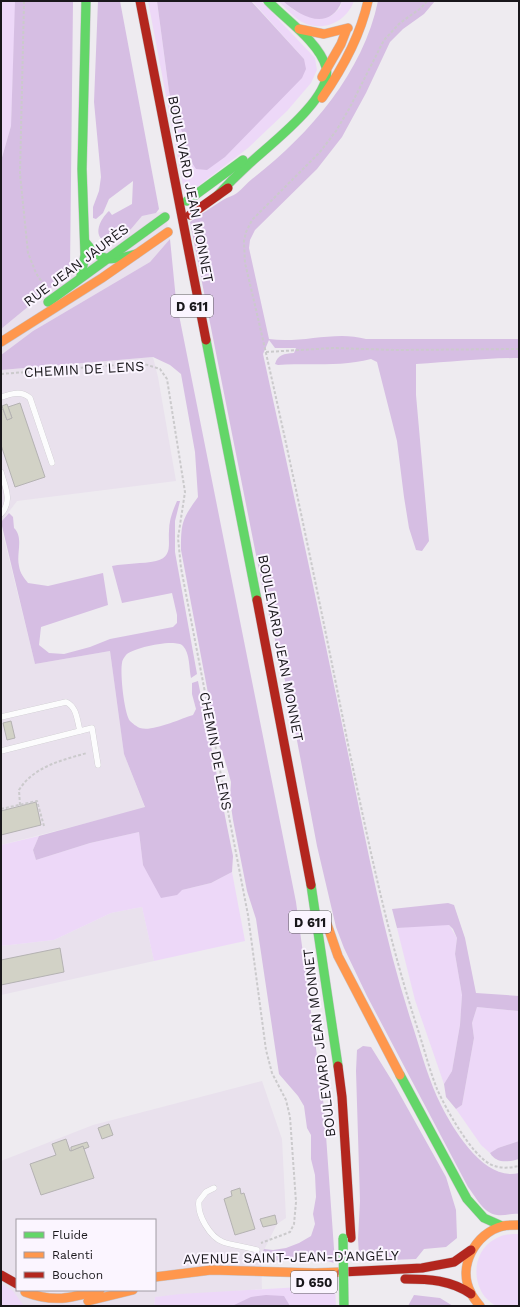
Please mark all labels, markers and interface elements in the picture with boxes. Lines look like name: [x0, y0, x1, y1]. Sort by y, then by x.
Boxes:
street label: BOULEVARD JEAN MONNET: [165, 94, 217, 284]
street label: RUE JEAN JAURÈS: [20, 220, 132, 310]
road number: D 611: [171, 295, 213, 317]
street label: CHEMIN DE LENS: [23, 358, 145, 380]
street label: BOULEVARD JEAN MONNET: [255, 553, 307, 743]
street label: CHEMIN DE LENS: [197, 690, 235, 812]
road number: D 611: [289, 911, 331, 933]
street label: BOULEVARD JEAN MONNET: [299, 947, 338, 1138]
legend: [16, 1219, 156, 1291]
text: Fluide: [52, 1228, 88, 1242]
street label: AVENUE SAINT-JEAN-D'ANGÉLY: [183, 1247, 399, 1267]
text: Ralenti: [52, 1248, 93, 1262]
text: Bouchon: [52, 1268, 103, 1282]
road number: D 650: [291, 1271, 337, 1293]

